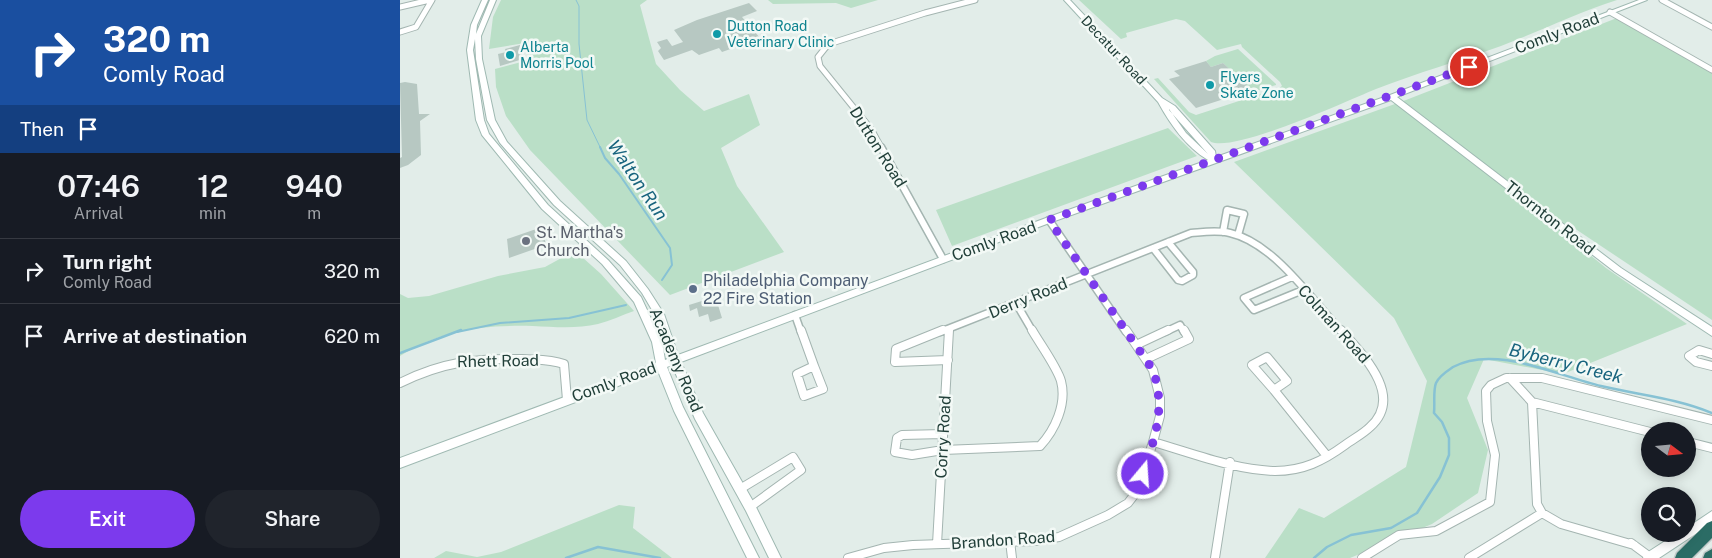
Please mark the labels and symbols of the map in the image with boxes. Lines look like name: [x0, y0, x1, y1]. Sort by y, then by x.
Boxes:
street label: Comly Road: [1512, 8, 1602, 58]
street label: Decatur Road: [1078, 12, 1150, 88]
place label: Dutton Road Veterinary Clinic: [727, 18, 834, 50]
marker: Dutton Road Veterinary Clinic: [711, 28, 723, 40]
place label: Alberta Morris Pool: [520, 39, 594, 71]
pin: [1448, 46, 1490, 88]
marker: Alberta Morris Pool: [504, 49, 516, 61]
place label: Flyers Skate Zone: [1220, 69, 1294, 101]
marker: Flyers Skate Zone: [1204, 79, 1216, 91]
street label: Dutton Road: [846, 103, 910, 191]
water label: Walton Run: [603, 136, 673, 224]
street label: Thornton Road: [1501, 177, 1599, 259]
street label: Comly Road: [949, 217, 1039, 265]
place label: St. Martha's Church: [536, 223, 623, 260]
marker: St. Martha's Church: [520, 235, 532, 247]
place label: Philadelphia Company 22 Fire Station: [703, 271, 869, 308]
street label: Derry Road: [986, 274, 1070, 322]
street label: Colman Road: [1294, 281, 1374, 367]
marker: Philadelphia Company 22 Fire Station: [687, 283, 699, 295]
street label: Academy Road: [646, 305, 706, 415]
water label: Byberry Creek: [1507, 339, 1625, 387]
street label: Rhett Road: [457, 351, 539, 371]
street label: Comly Road: [569, 358, 659, 406]
street label: Corry Road: [931, 395, 955, 479]
north arrow: [1641, 422, 1696, 478]
position arrow: [1116, 447, 1168, 499]
street label: Brandon Road: [950, 527, 1056, 553]

